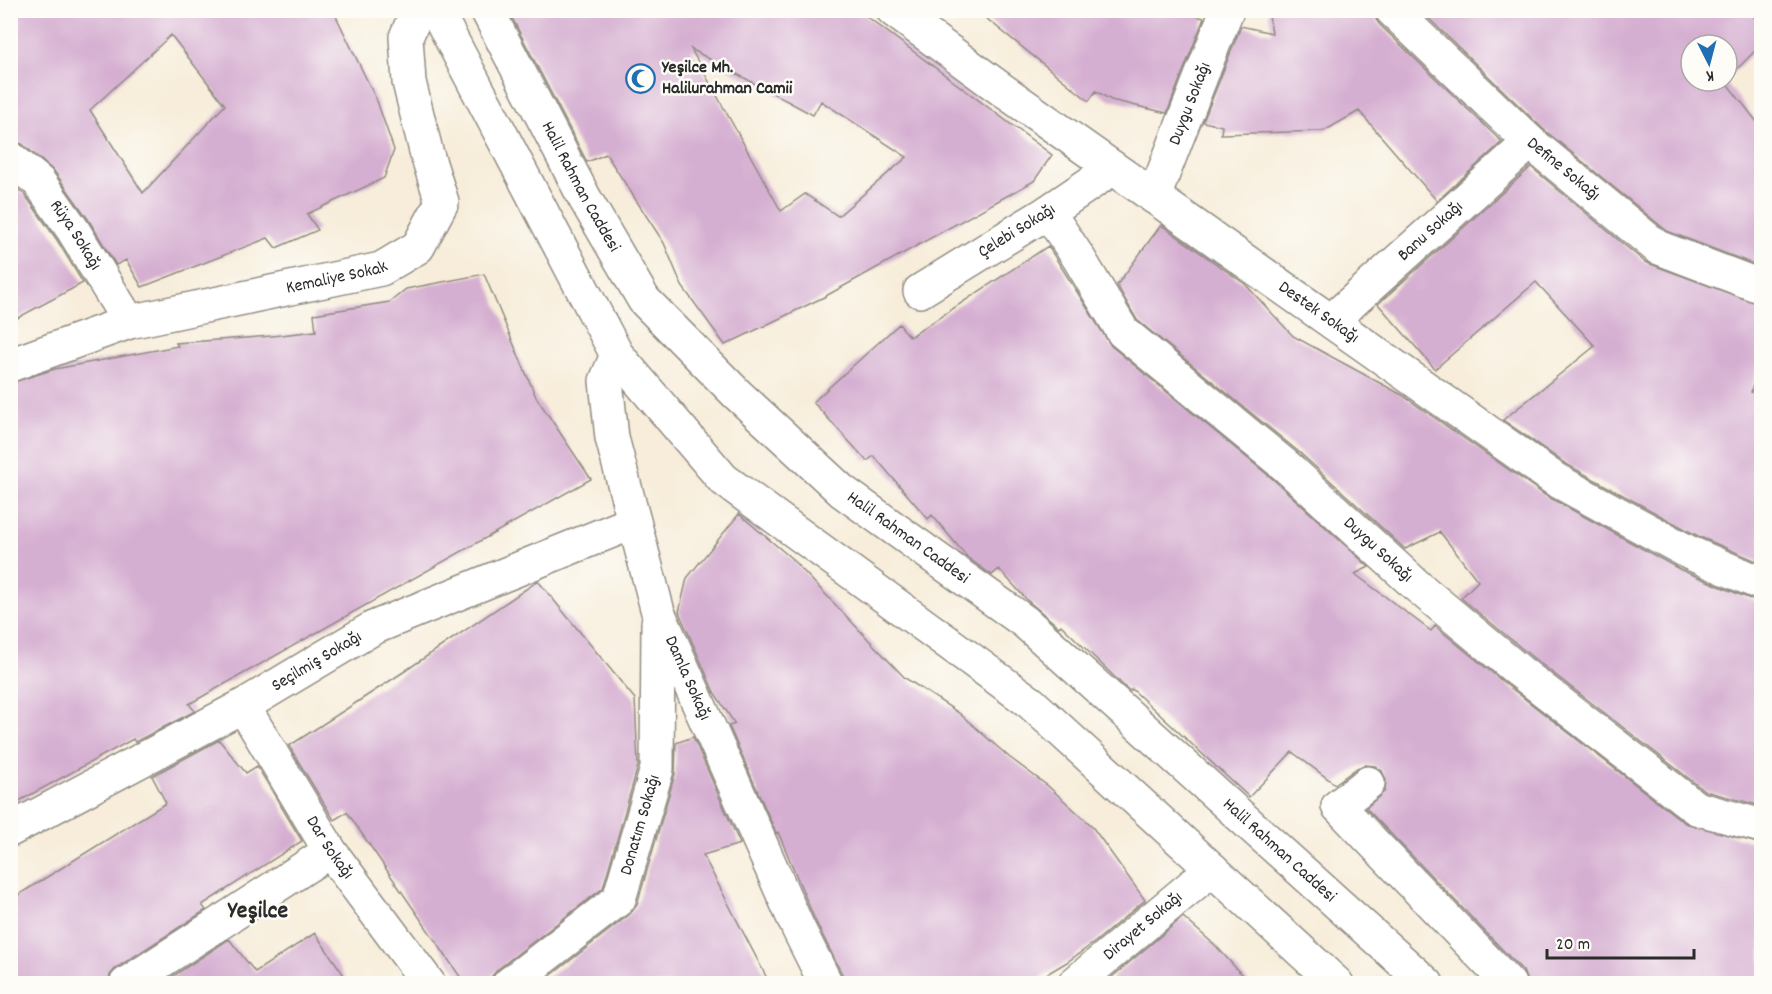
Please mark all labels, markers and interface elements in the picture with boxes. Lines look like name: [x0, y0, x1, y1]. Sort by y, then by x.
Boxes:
north arrow: [1679, 33, 1739, 93]
place label: Yeşilce Mh. Halilurahman Camii: [661, 56, 793, 102]
street label: Duygu Sokağı: [1163, 59, 1218, 149]
mosque icon: Yeşilce Mh. Halilurahman Camii: [625, 62, 657, 94]
text: K: [1705, 64, 1715, 87]
street label: Halil Rahman Caddesi: [534, 117, 626, 257]
street label: Define Sokağı: [1521, 131, 1605, 207]
street label: Rüya Sokağı: [43, 195, 107, 275]
street label: Banu Sokağı: [1392, 195, 1469, 268]
street label: Çelebi Sokağı: [974, 198, 1061, 265]
street label: Kemaliye Sokak: [284, 255, 393, 301]
street label: Destek Sokağı: [1273, 275, 1364, 350]
street label: Halil Rahman Caddesi: [841, 486, 974, 591]
street label: Duygu Sokağı: [1337, 511, 1418, 589]
street label: Seçilmiş Sokağı: [267, 625, 367, 699]
street label: Damla Sokağı: [658, 632, 717, 724]
street label: Donatım Sokağı: [614, 772, 667, 878]
street label: Halil Rahman Caddesi: [1217, 793, 1342, 909]
street label: Dar Sokağı: [299, 811, 360, 885]
street label: Dirayet Sokağı: [1098, 886, 1188, 967]
district label: Yeşilce: [227, 895, 288, 929]
scale bar: [1547, 922, 1694, 960]
text: 20 m: [1556, 933, 1590, 958]

